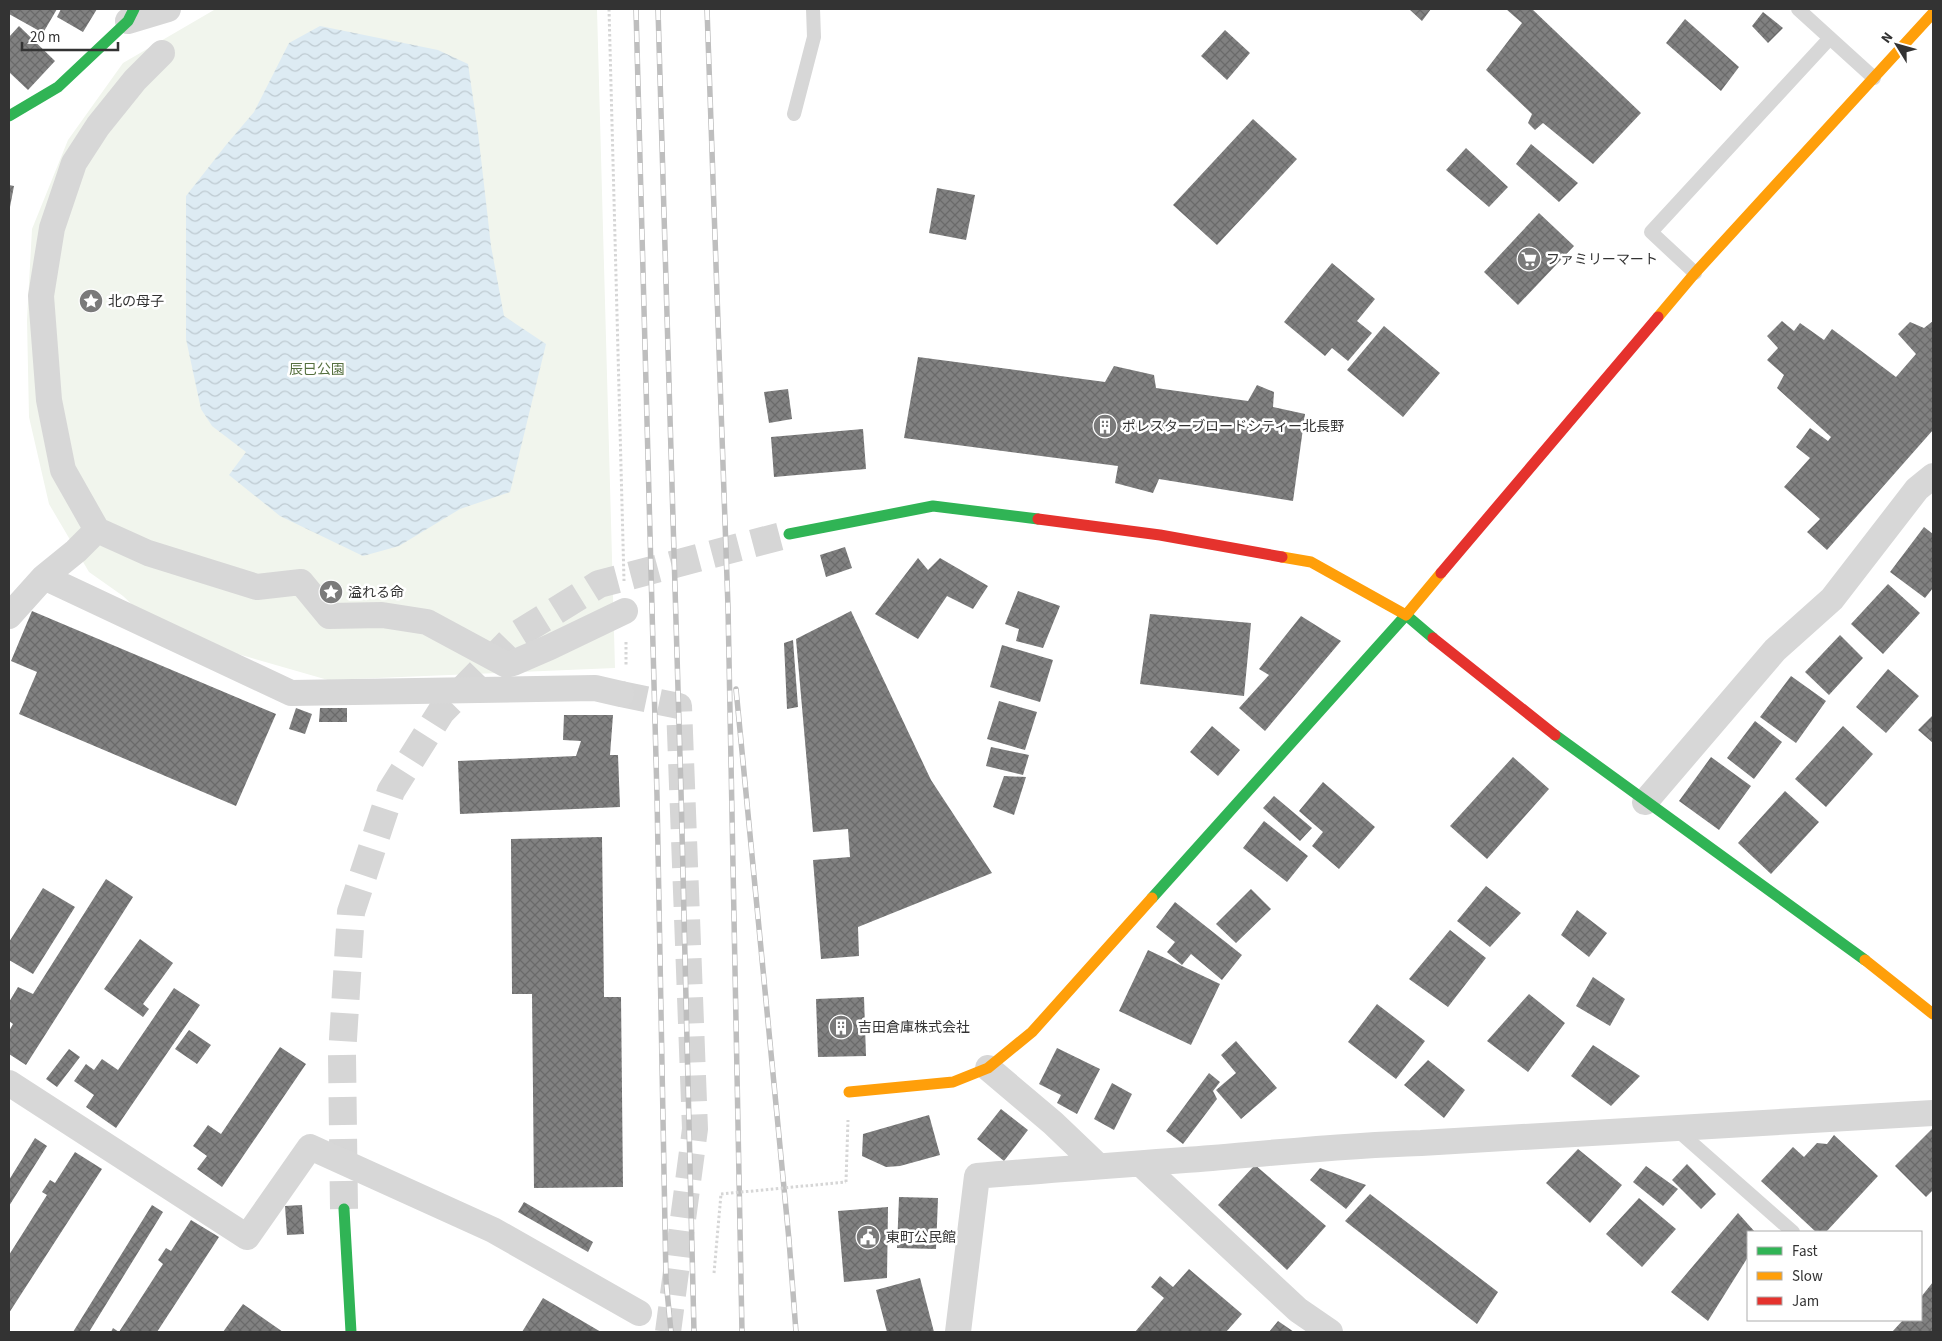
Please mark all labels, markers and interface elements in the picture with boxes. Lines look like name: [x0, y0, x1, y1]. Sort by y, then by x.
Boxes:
scale bar: [22, 20, 119, 52]
north arrow: [1872, 20, 1922, 70]
text: 20 m: [30, 27, 60, 48]
text: N: [1877, 28, 1898, 48]
supermarket icon: ファミリーマート: [1516, 246, 1542, 272]
place label: ファミリーマート: [1546, 250, 1658, 270]
place icon: 北の母子: [78, 288, 104, 314]
place label: 北の母子: [108, 292, 164, 312]
park label: 辰巳公園: [289, 360, 345, 380]
building icon: ポレスターブロードシティー北長野: [1092, 413, 1118, 439]
place label: ポレスターブロードシティー北長野: [1122, 417, 1344, 437]
place icon: 溢れる命: [318, 579, 344, 605]
place label: 溢れる命: [348, 583, 404, 603]
building icon: 吉田倉庫株式会社: [828, 1014, 854, 1040]
place label: 吉田倉庫株式会社: [858, 1018, 970, 1038]
public building icon: 東町公民館: [855, 1224, 881, 1250]
place label: 東町公民館: [886, 1228, 956, 1248]
legend: [1747, 1231, 1922, 1321]
text: Fast: [1792, 1241, 1818, 1262]
text: Slow: [1792, 1266, 1823, 1287]
text: Jam: [1792, 1291, 1819, 1312]

